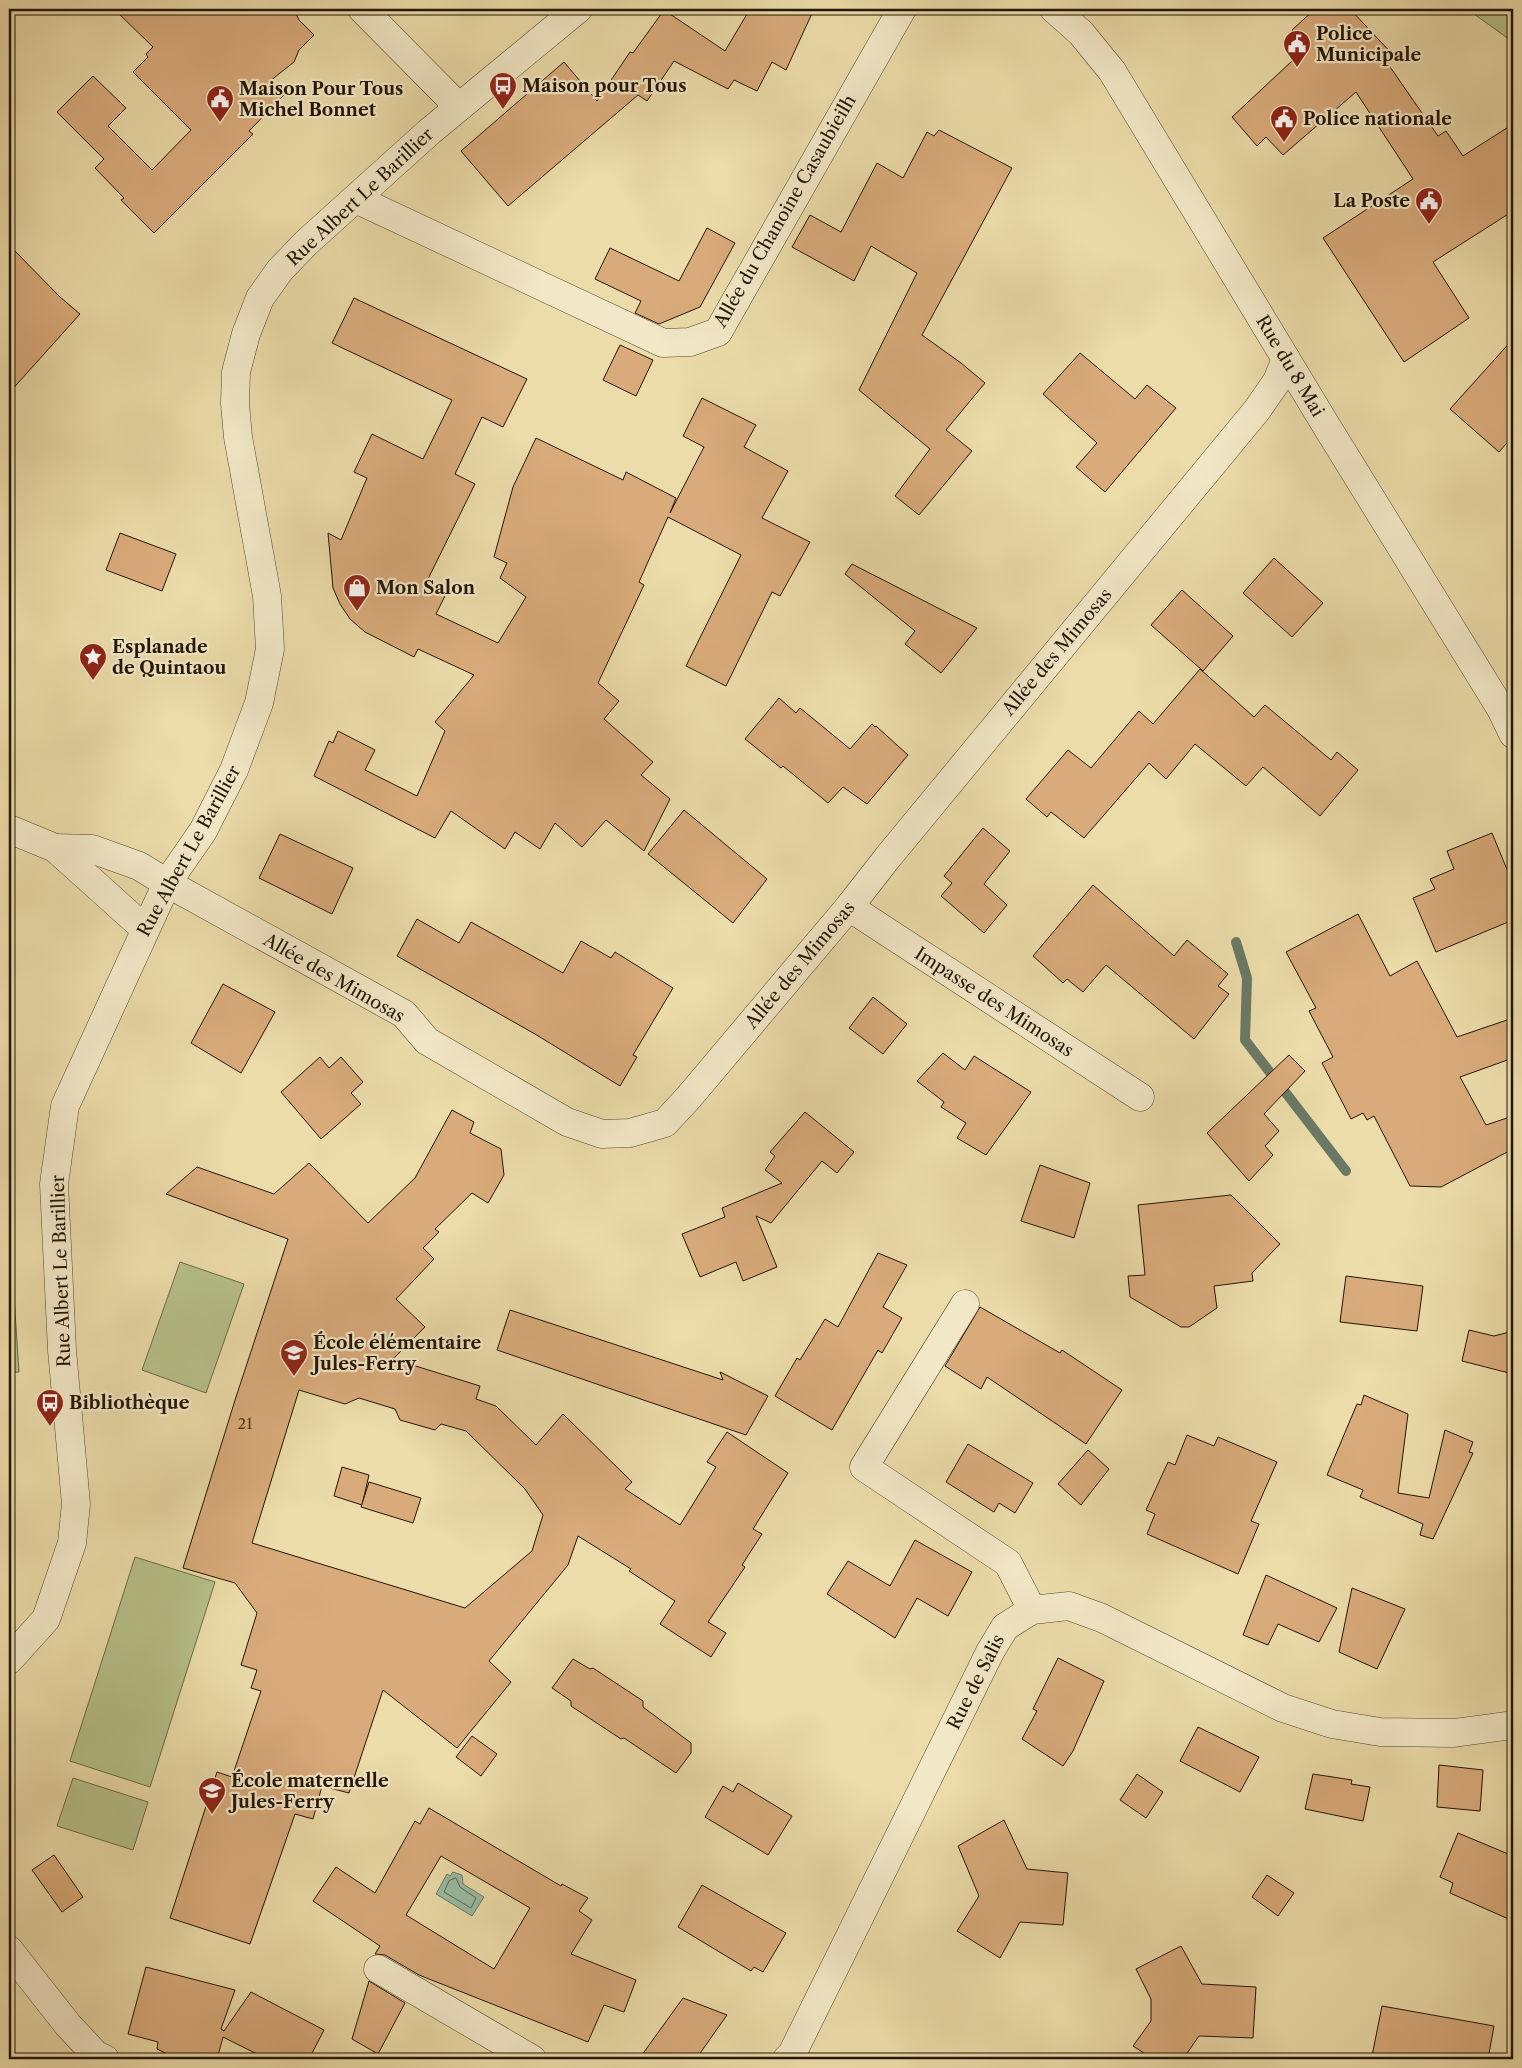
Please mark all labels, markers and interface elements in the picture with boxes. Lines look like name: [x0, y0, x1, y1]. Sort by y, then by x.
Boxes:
place label: Police Municipale: [1316, 23, 1422, 66]
public building icon: Police Municipale: [1282, 29, 1312, 68]
bus stop icon: Maison pour Tous: [488, 71, 518, 110]
place label: Maison pour Tous: [522, 75, 687, 97]
place label: Maison Pour Tous Michel Bonnet: [239, 78, 403, 121]
public building icon: Maison Pour Tous Michel Bonnet: [205, 84, 235, 123]
street label: Allée du Chanoine Casaubieilh: [709, 91, 861, 332]
public building icon: Police nationale: [1269, 104, 1299, 143]
place label: Police nationale: [1303, 108, 1452, 130]
street label: Rue Albert Le Barillier: [282, 123, 438, 271]
public building icon: La Poste: [1414, 186, 1444, 225]
place label: La Poste: [1333, 190, 1410, 212]
street label: Rue du 8 Mai: [1251, 311, 1329, 421]
shop icon: Mon Salon: [342, 573, 372, 612]
place label: Mon Salon: [376, 577, 476, 599]
street label: Allée des Mimosas: [997, 584, 1117, 721]
place label: Esplanade de Quintaou: [112, 636, 226, 679]
place icon: Esplanade de Quintaou: [78, 642, 108, 681]
street label: Rue Albert Le Barillier: [133, 761, 245, 940]
street label: Allée des Mimosas: [740, 897, 860, 1034]
street label: Allée des Mimosas: [259, 928, 408, 1027]
street label: Impasse des Mimosas: [910, 942, 1078, 1062]
street label: Rue Albert Le Barillier: [47, 1174, 75, 1368]
place label: École élémentaire Jules-Ferry: [310, 1331, 481, 1375]
school or university icon: École élémentaire Jules-Ferry: [279, 1338, 309, 1377]
bus stop icon: Bibliothèque: [35, 1388, 65, 1427]
place label: Bibliothèque: [69, 1392, 190, 1414]
house number: 21: [238, 1414, 253, 1433]
street label: Rue de Salis: [943, 1631, 1009, 1733]
place label: École maternelle Jules-Ferry: [228, 1769, 389, 1813]
school or university icon: École maternelle Jules-Ferry: [197, 1776, 227, 1815]

